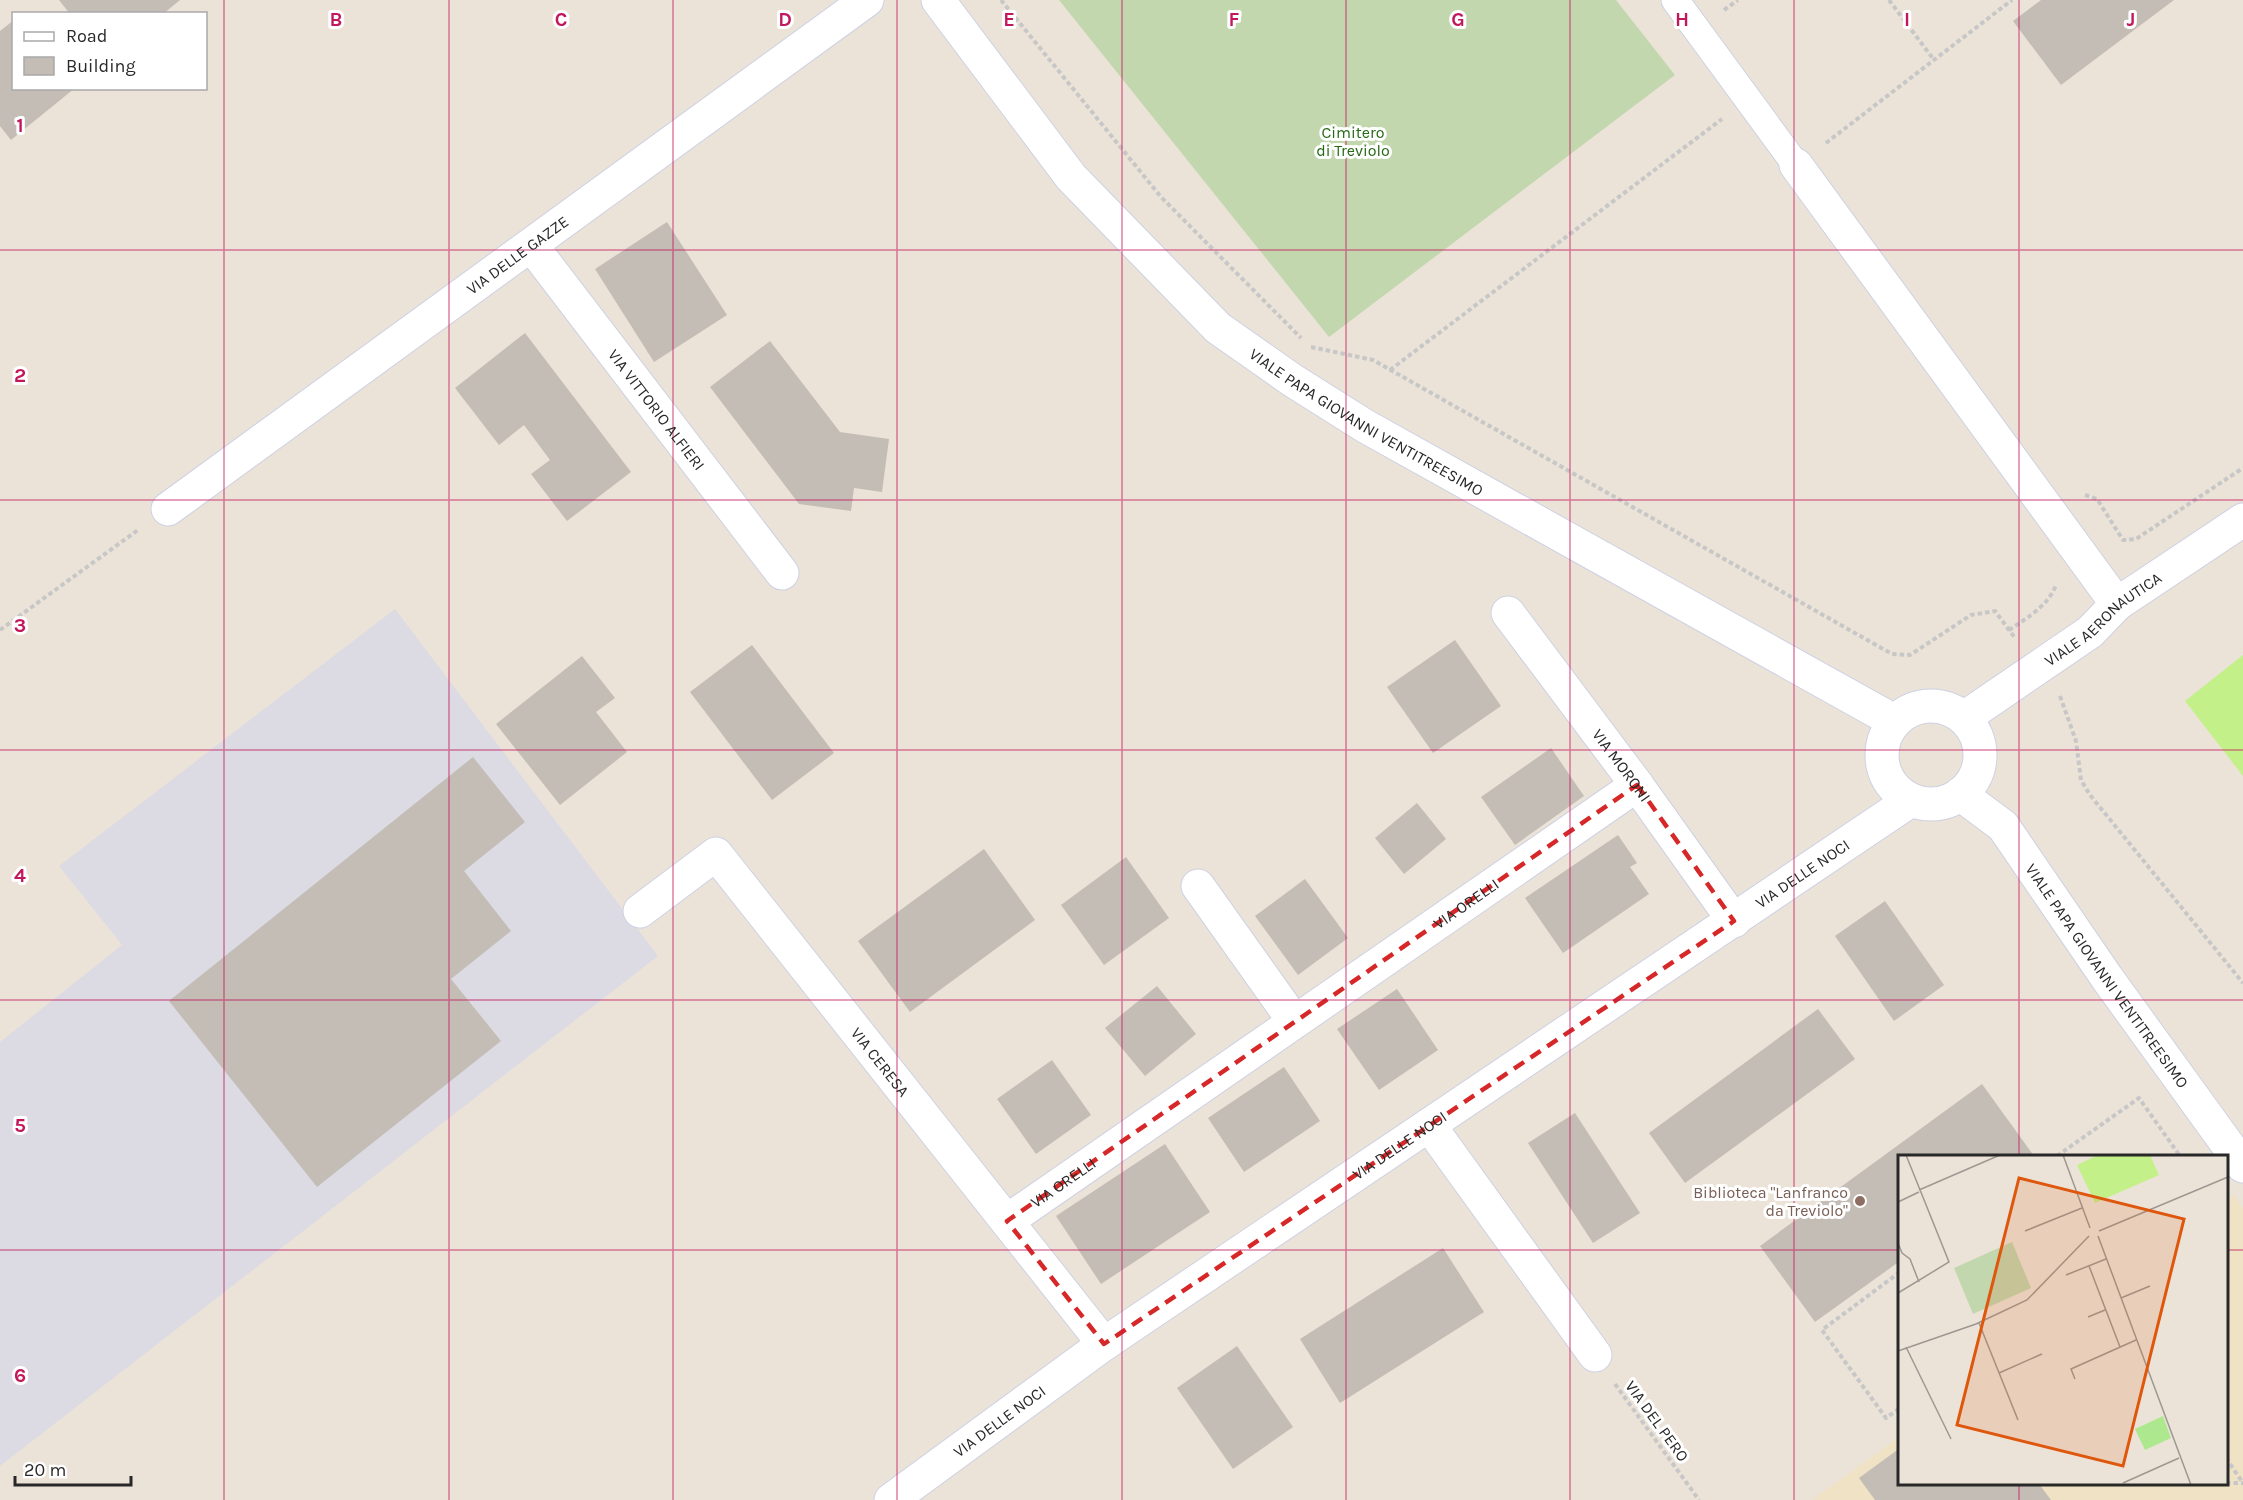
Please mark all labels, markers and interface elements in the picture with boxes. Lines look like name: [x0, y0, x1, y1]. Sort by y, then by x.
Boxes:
text: B: [330, 8, 342, 31]
text: C: [555, 8, 567, 31]
text: D: [778, 8, 792, 31]
text: E: [1003, 8, 1015, 31]
text: F: [1229, 8, 1240, 31]
text: G: [1451, 8, 1465, 31]
text: H: [1675, 8, 1689, 31]
text: I: [1904, 8, 1910, 31]
text: J: [2127, 8, 2135, 31]
legend: [12, 12, 207, 90]
text: Road: [66, 25, 107, 47]
text: Building: [66, 55, 136, 77]
text: 1: [16, 114, 24, 137]
park label: Cimitero di Treviolo: [1316, 123, 1390, 160]
street label: VIA DELLE GAZZE: [463, 211, 572, 298]
street label: VIALE PAPA GIOVANNI VENTITREESIMO: [1246, 344, 1487, 500]
street label: VIA VITTORIO ALFIERI: [604, 345, 709, 474]
text: 2: [14, 364, 26, 387]
street label: VIALE AERONAUTICA: [2041, 568, 2165, 670]
text: 3: [14, 614, 26, 637]
street label: VIA MORONI: [1589, 725, 1655, 805]
street label: VIA DELLE NOCI: [1751, 835, 1853, 912]
street label: VIALE PAPA GIOVANNI VENTITREESIMO: [2022, 860, 2193, 1091]
text: 4: [14, 864, 26, 887]
street label: VIA ORELLI: [1430, 874, 1502, 933]
street label: VIA CERESA: [847, 1023, 914, 1100]
street label: VIA DELLE NOCI: [1349, 1107, 1450, 1183]
text: 5: [14, 1114, 26, 1137]
street label: VIA ORELLI: [1027, 1153, 1099, 1211]
inset map: [1898, 1155, 2228, 1485]
place label: Biblioteca "Lanfranco da Treviolo": [1693, 1183, 1848, 1220]
marker: Biblioteca "Lanfranco da Treviolo": [1853, 1194, 1867, 1208]
text: 6: [14, 1364, 26, 1387]
street label: VIA DEL PERO: [1621, 1377, 1693, 1465]
street label: VIA DELLE NOCI: [949, 1381, 1049, 1461]
scale bar: [15, 1449, 130, 1487]
text: 20 m: [24, 1459, 66, 1481]

